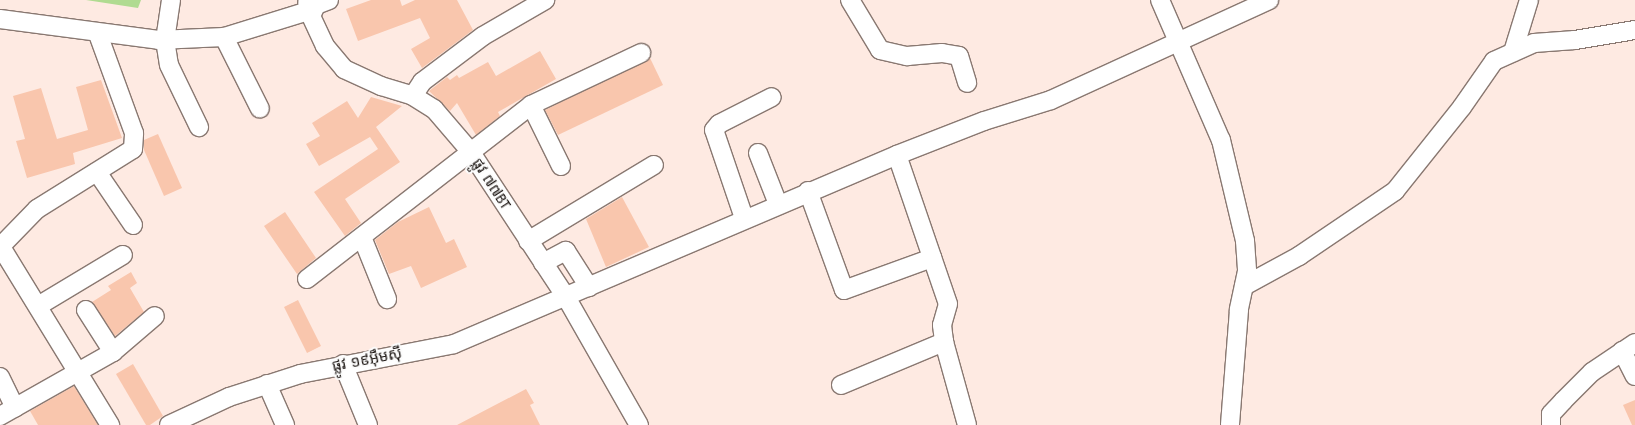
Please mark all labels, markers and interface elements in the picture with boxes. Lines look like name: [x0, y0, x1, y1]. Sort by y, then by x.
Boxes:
street label: ផ្លូវ ៧៧BT: [468, 155, 514, 213]
street label: ផ្លូវ ១៩អ៊ឹមស៊ី: [330, 344, 404, 376]

